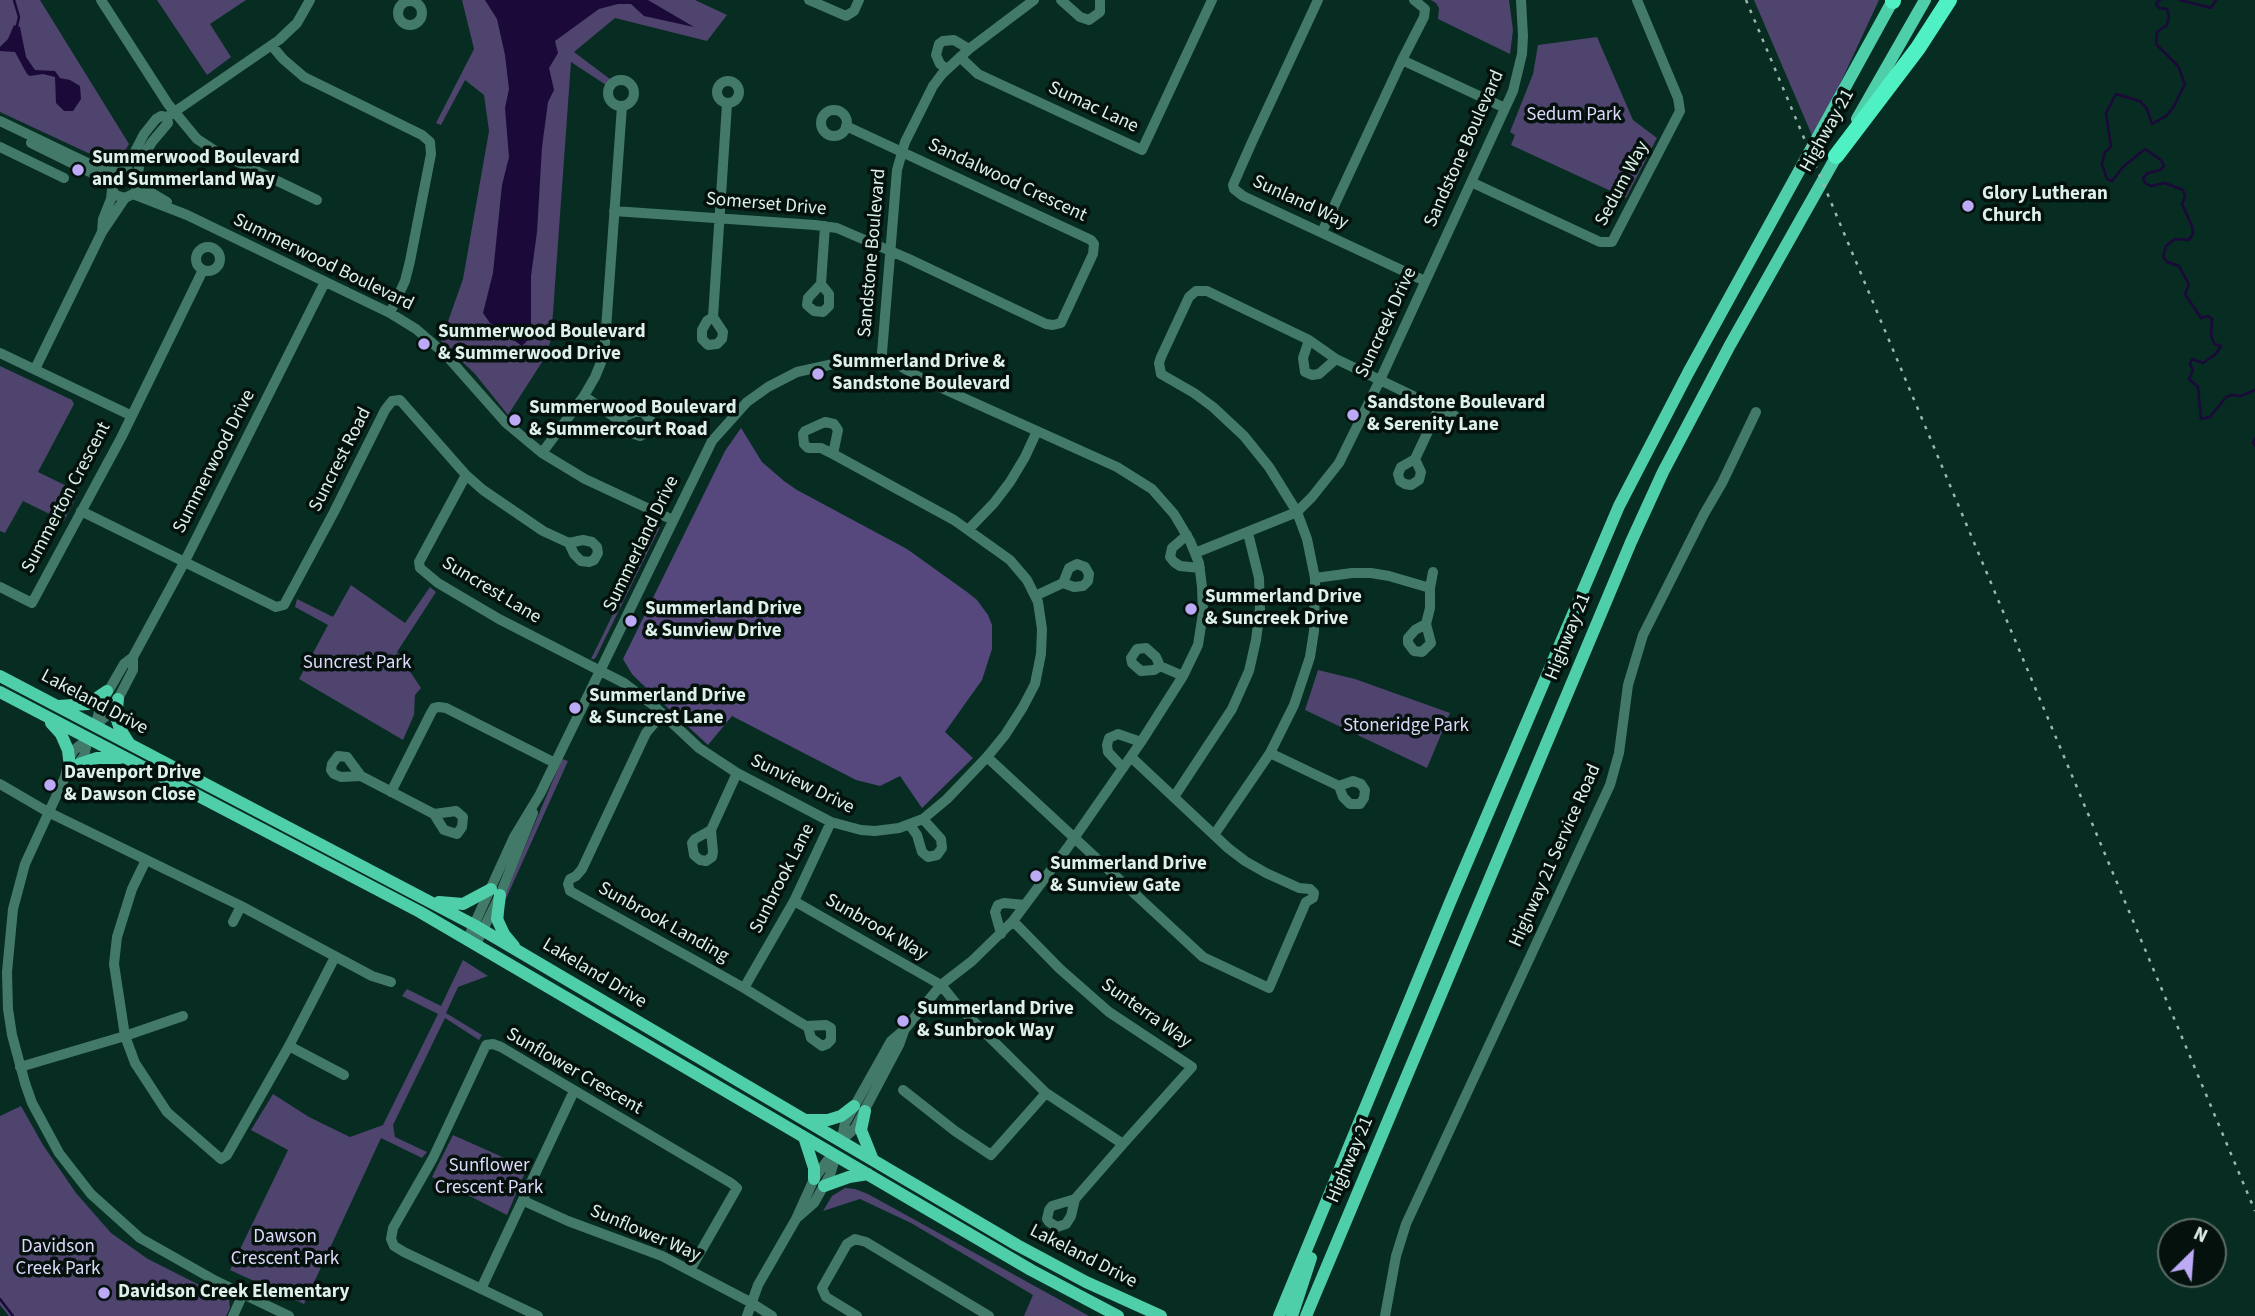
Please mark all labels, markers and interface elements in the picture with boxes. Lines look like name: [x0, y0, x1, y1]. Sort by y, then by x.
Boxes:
street label: Sandstone Boulevard: [1420, 67, 1510, 231]
street label: Sumac Lane: [1044, 77, 1142, 139]
street label: Highway 21: [1796, 85, 1860, 177]
park label: Sedum Park: [1526, 105, 1622, 127]
street label: Sandalwood Crescent: [924, 134, 1090, 228]
street label: Sedum Way: [1591, 138, 1655, 230]
place label: Summerwood Boulevard and Summerland Way: [92, 148, 300, 192]
marker: Summerwood Boulevard and Summerland Way: [70, 162, 86, 178]
street label: Sandstone Boulevard: [854, 168, 892, 338]
street label: Sunland Way: [1248, 171, 1352, 235]
place label: Glory Lutheran Church: [1982, 184, 2108, 228]
street label: Somerset Drive: [705, 188, 827, 222]
marker: Glory Lutheran Church: [1960, 198, 1976, 214]
street label: Summerwood Boulevard: [229, 209, 417, 317]
street label: Suncreek Drive: [1351, 264, 1423, 382]
place label: Summerwood Boulevard & Summerwood Drive: [438, 322, 646, 366]
marker: Summerwood Boulevard & Summerwood Drive: [416, 336, 432, 352]
place label: Summerland Drive & Sandstone Boulevard: [832, 352, 1010, 396]
marker: Summerland Drive & Sandstone Boulevard: [810, 366, 826, 382]
street label: Summerwood Drive: [169, 386, 261, 538]
place label: Sandstone Boulevard & Serenity Lane: [1367, 393, 1545, 437]
place label: Summerwood Boulevard & Summercourt Road: [529, 398, 737, 442]
street label: Suncrest Road: [305, 404, 377, 516]
marker: Sandstone Boulevard & Serenity Lane: [1345, 407, 1361, 423]
marker: Summerwood Boulevard & Summercourt Road: [507, 412, 523, 428]
street label: Summerton Crescent: [18, 419, 116, 577]
street label: Summerland Drive: [599, 472, 685, 616]
street label: Suncrest Lane: [437, 552, 545, 630]
place label: Summerland Drive & Suncreek Drive: [1205, 587, 1362, 631]
street label: Highway 21: [1541, 590, 1597, 684]
place label: Summerland Drive & Sunview Drive: [645, 599, 802, 643]
marker: Summerland Drive & Suncreek Drive: [1183, 601, 1199, 617]
marker: Summerland Drive & Sunview Drive: [623, 613, 639, 629]
park label: Suncrest Park: [303, 653, 411, 675]
street label: Lakeland Drive: [37, 665, 151, 741]
place label: Summerland Drive & Suncrest Lane: [589, 686, 746, 730]
marker: Summerland Drive & Suncrest Lane: [567, 700, 583, 716]
park label: Stoneridge Park: [1343, 716, 1469, 738]
street label: Sunview Drive: [746, 750, 858, 820]
street label: Highway 21 Service Road: [1505, 761, 1607, 951]
place label: Davenport Drive & Dawson Close: [64, 763, 201, 807]
marker: Davenport Drive & Dawson Close: [42, 777, 58, 793]
street label: Sunbrook Lane: [746, 820, 820, 938]
place label: Summerland Drive & Sunview Gate: [1050, 854, 1207, 898]
marker: Summerland Drive & Sunview Gate: [1028, 868, 1044, 884]
street label: Sunbrook Landing: [594, 878, 732, 968]
street label: Sunbrook Way: [821, 889, 931, 967]
street label: Lakeland Drive: [538, 934, 650, 1014]
street label: Sunterra Way: [1096, 974, 1196, 1054]
place label: Summerland Drive & Sunbrook Way: [917, 999, 1074, 1043]
marker: Summerland Drive & Sunbrook Way: [895, 1013, 911, 1029]
street label: Sunflower Crescent: [502, 1024, 646, 1120]
street label: Highway 21: [1323, 1113, 1379, 1207]
park label: Sunflower Crescent Park: [435, 1156, 543, 1200]
street label: Sunflower Way: [586, 1200, 704, 1268]
north arrow: [2157, 1218, 2227, 1288]
street label: Lakeland Drive: [1025, 1220, 1141, 1294]
text: N: [2189, 1220, 2212, 1250]
park label: Dawson Crescent Park: [231, 1227, 339, 1271]
park label: Davidson Creek Park: [16, 1237, 100, 1281]
place label: Davidson Creek Elementary: [118, 1282, 349, 1304]
marker: Davidson Creek Elementary: [96, 1285, 112, 1301]

